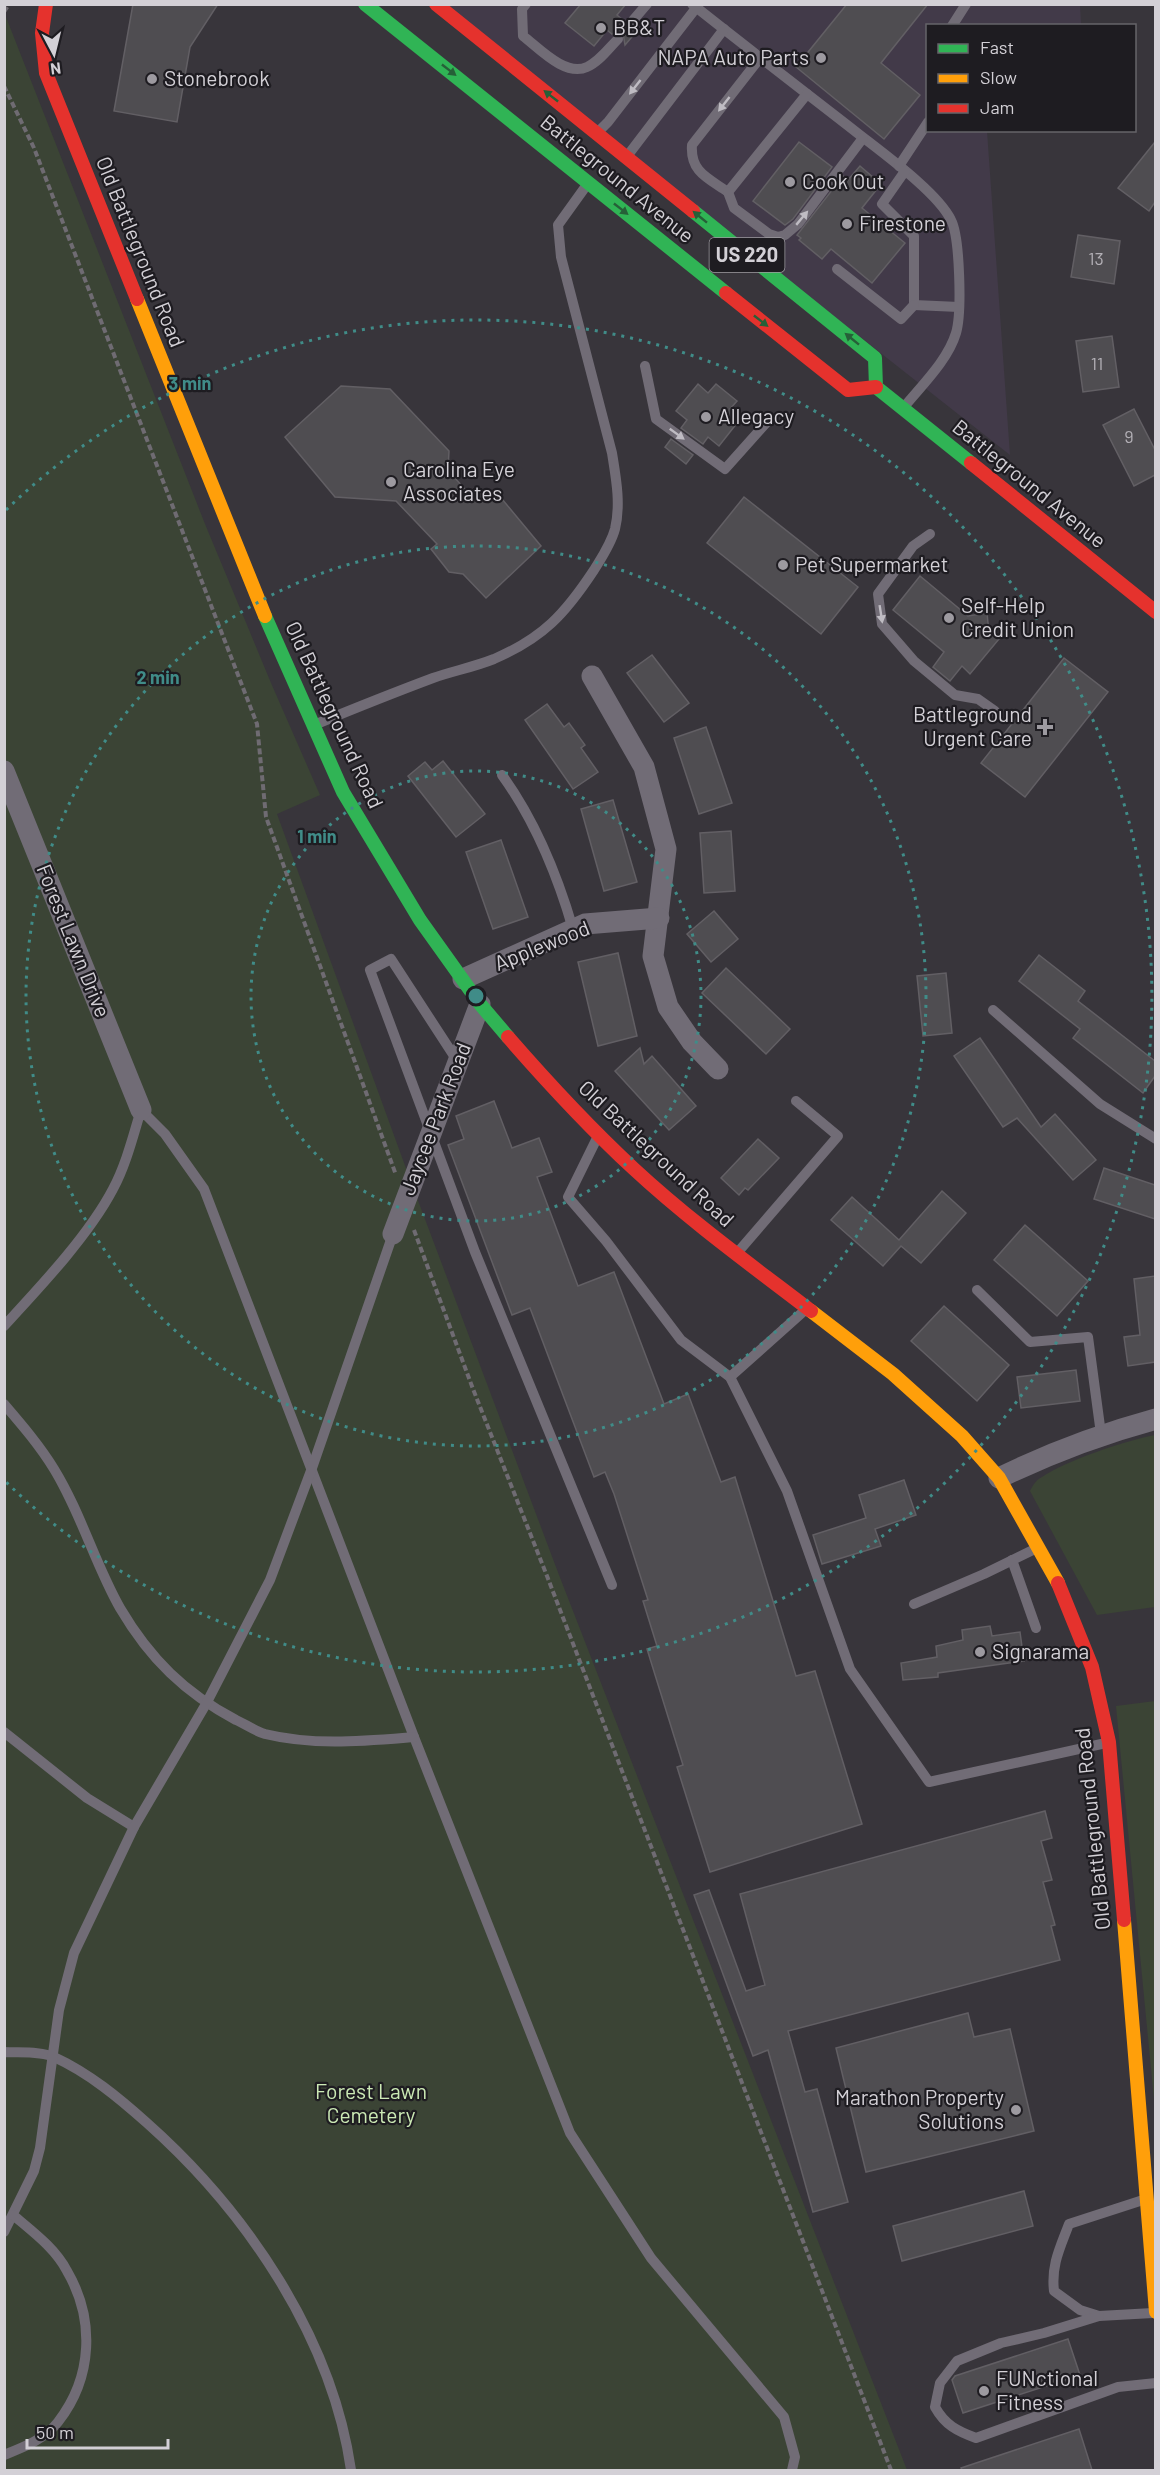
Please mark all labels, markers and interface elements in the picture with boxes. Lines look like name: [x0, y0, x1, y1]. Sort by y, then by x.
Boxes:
place label: BB&T: [613, 14, 665, 39]
marker: BB&T: [594, 21, 608, 35]
north arrow: [24, 24, 84, 84]
legend: [926, 24, 1136, 132]
text: Fast: [980, 36, 1014, 58]
place label: NAPA Auto Parts: [657, 44, 809, 69]
marker: NAPA Auto Parts: [814, 51, 828, 65]
text: N: [49, 59, 62, 79]
one-way arrow: [441, 64, 456, 76]
place label: Stonebrook: [164, 65, 270, 90]
text: Slow: [980, 66, 1017, 88]
marker: Stonebrook: [145, 72, 159, 86]
one-way arrow: [630, 80, 642, 95]
one-way arrow: [544, 91, 559, 103]
one-way arrow: [719, 96, 731, 111]
text: Jam: [980, 96, 1014, 118]
street label: Battleground Avenue: [536, 108, 700, 247]
street label: Old Battleground Road: [92, 153, 191, 350]
place label: Cook Out: [802, 168, 884, 193]
marker: Cook Out: [783, 175, 797, 189]
one-way arrow: [613, 203, 628, 215]
one-way arrow: [795, 210, 808, 226]
place label: Firestone: [859, 210, 946, 235]
one-way arrow: [692, 211, 708, 224]
marker: Firestone: [840, 217, 854, 231]
road number: US 220: [710, 238, 784, 272]
house number: 13: [1088, 247, 1104, 269]
one-way arrow: [754, 315, 769, 327]
one-way arrow: [844, 333, 860, 346]
house number: 11: [1091, 352, 1103, 374]
text: 3 min: [169, 372, 211, 394]
place label: Allegacy: [718, 403, 794, 428]
marker: Allegacy: [699, 410, 713, 424]
street label: Battleground Avenue: [948, 413, 1112, 552]
house number: 9: [1124, 425, 1134, 447]
one-way arrow: [668, 428, 684, 440]
place label: Carolina Eye Associates: [403, 456, 515, 505]
marker: Carolina Eye Associates: [384, 475, 398, 489]
place label: Pet Supermarket: [795, 551, 948, 576]
marker: Pet Supermarket: [776, 558, 790, 572]
place label: Self-Help Credit Union: [961, 592, 1074, 641]
one-way arrow: [877, 605, 886, 624]
marker: Self-Help Credit Union: [942, 611, 956, 625]
street label: Old Battleground Road: [281, 617, 390, 812]
text: 2 min: [136, 666, 180, 688]
place label: Battleground Urgent Care: [913, 701, 1032, 750]
marker: Battleground Urgent Care: [1036, 718, 1054, 736]
text: 1 min: [297, 825, 337, 847]
street label: Forest Lawn Drive: [32, 860, 117, 1021]
street label: Applewood: [490, 914, 593, 975]
centre of rings: [466, 986, 486, 1006]
street label: Jaycee Park Road: [394, 1039, 475, 1198]
street label: Old Battleground Road: [574, 1074, 740, 1231]
place label: Signarama: [992, 1638, 1089, 1663]
marker: Signarama: [973, 1645, 987, 1659]
street label: Old Battleground Road: [1068, 1727, 1115, 1932]
park label: Forest Lawn Cemetery: [315, 2078, 427, 2127]
place label: Marathon Property Solutions: [835, 2084, 1004, 2133]
marker: Marathon Property Solutions: [1009, 2103, 1023, 2117]
place label: FUNctional Fitness: [996, 2365, 1098, 2414]
marker: FUNctional Fitness: [977, 2384, 991, 2398]
scale bar: [27, 2412, 168, 2450]
text: 50 m: [36, 2421, 74, 2443]

